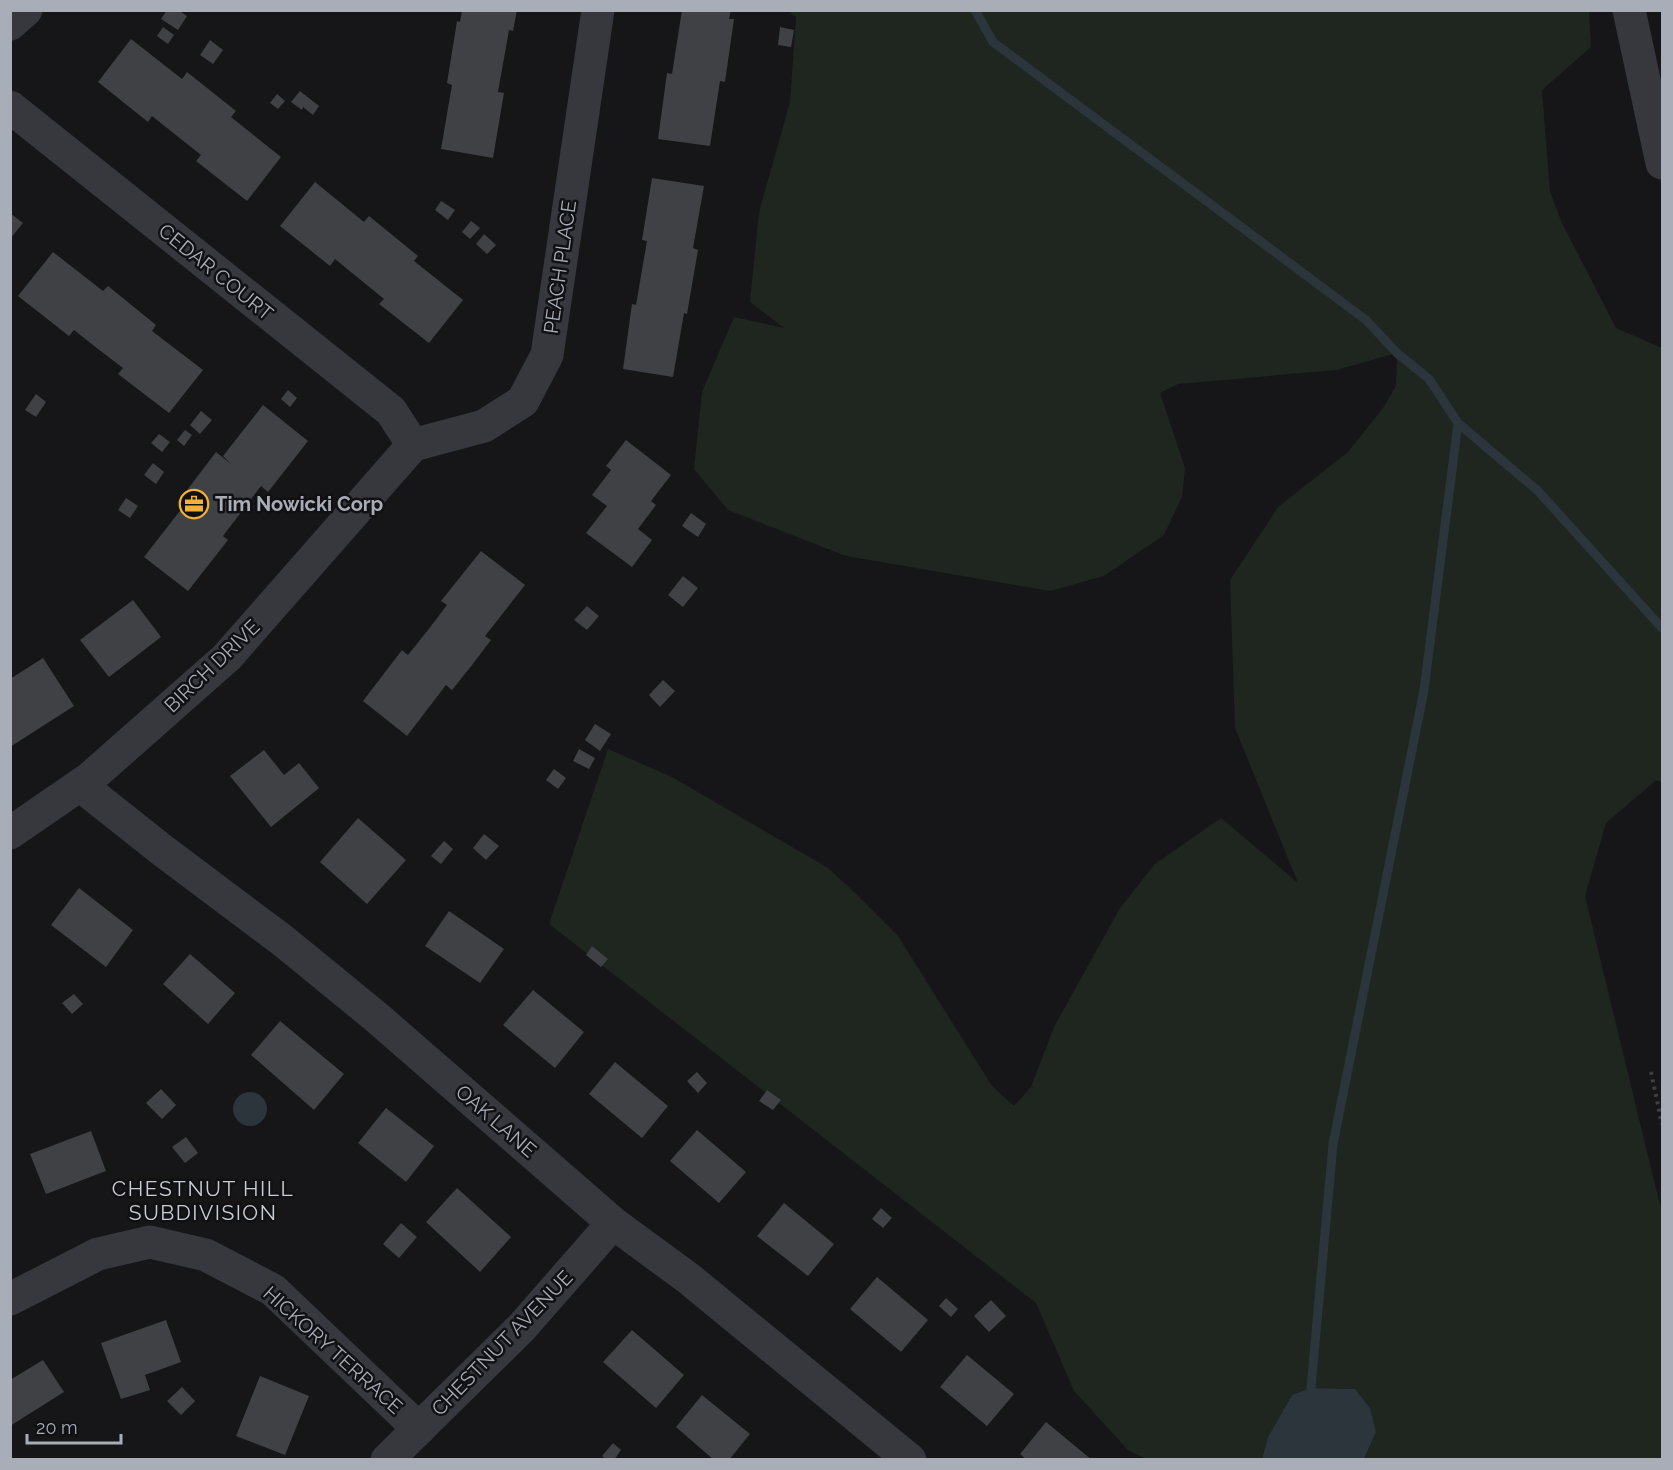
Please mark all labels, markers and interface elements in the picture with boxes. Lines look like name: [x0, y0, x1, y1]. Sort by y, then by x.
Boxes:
street label: PEACH PLACE: [539, 199, 581, 335]
street label: CEDAR COURT: [154, 219, 278, 325]
office icon: Tim Nowicki Corp: [178, 488, 210, 520]
place label: Tim Nowicki Corp: [215, 492, 383, 516]
street label: BIRCH DRIVE: [159, 615, 265, 717]
street label: OAK LANE: [451, 1080, 541, 1162]
district label: CHESTNUT HILL SUBDIVISION: [112, 1176, 294, 1225]
street label: CHESTNUT AVENUE: [427, 1265, 577, 1421]
street label: HICKORY TERRACE: [258, 1281, 408, 1419]
scale bar: [27, 1407, 122, 1445]
text: 20 m: [36, 1417, 78, 1438]

